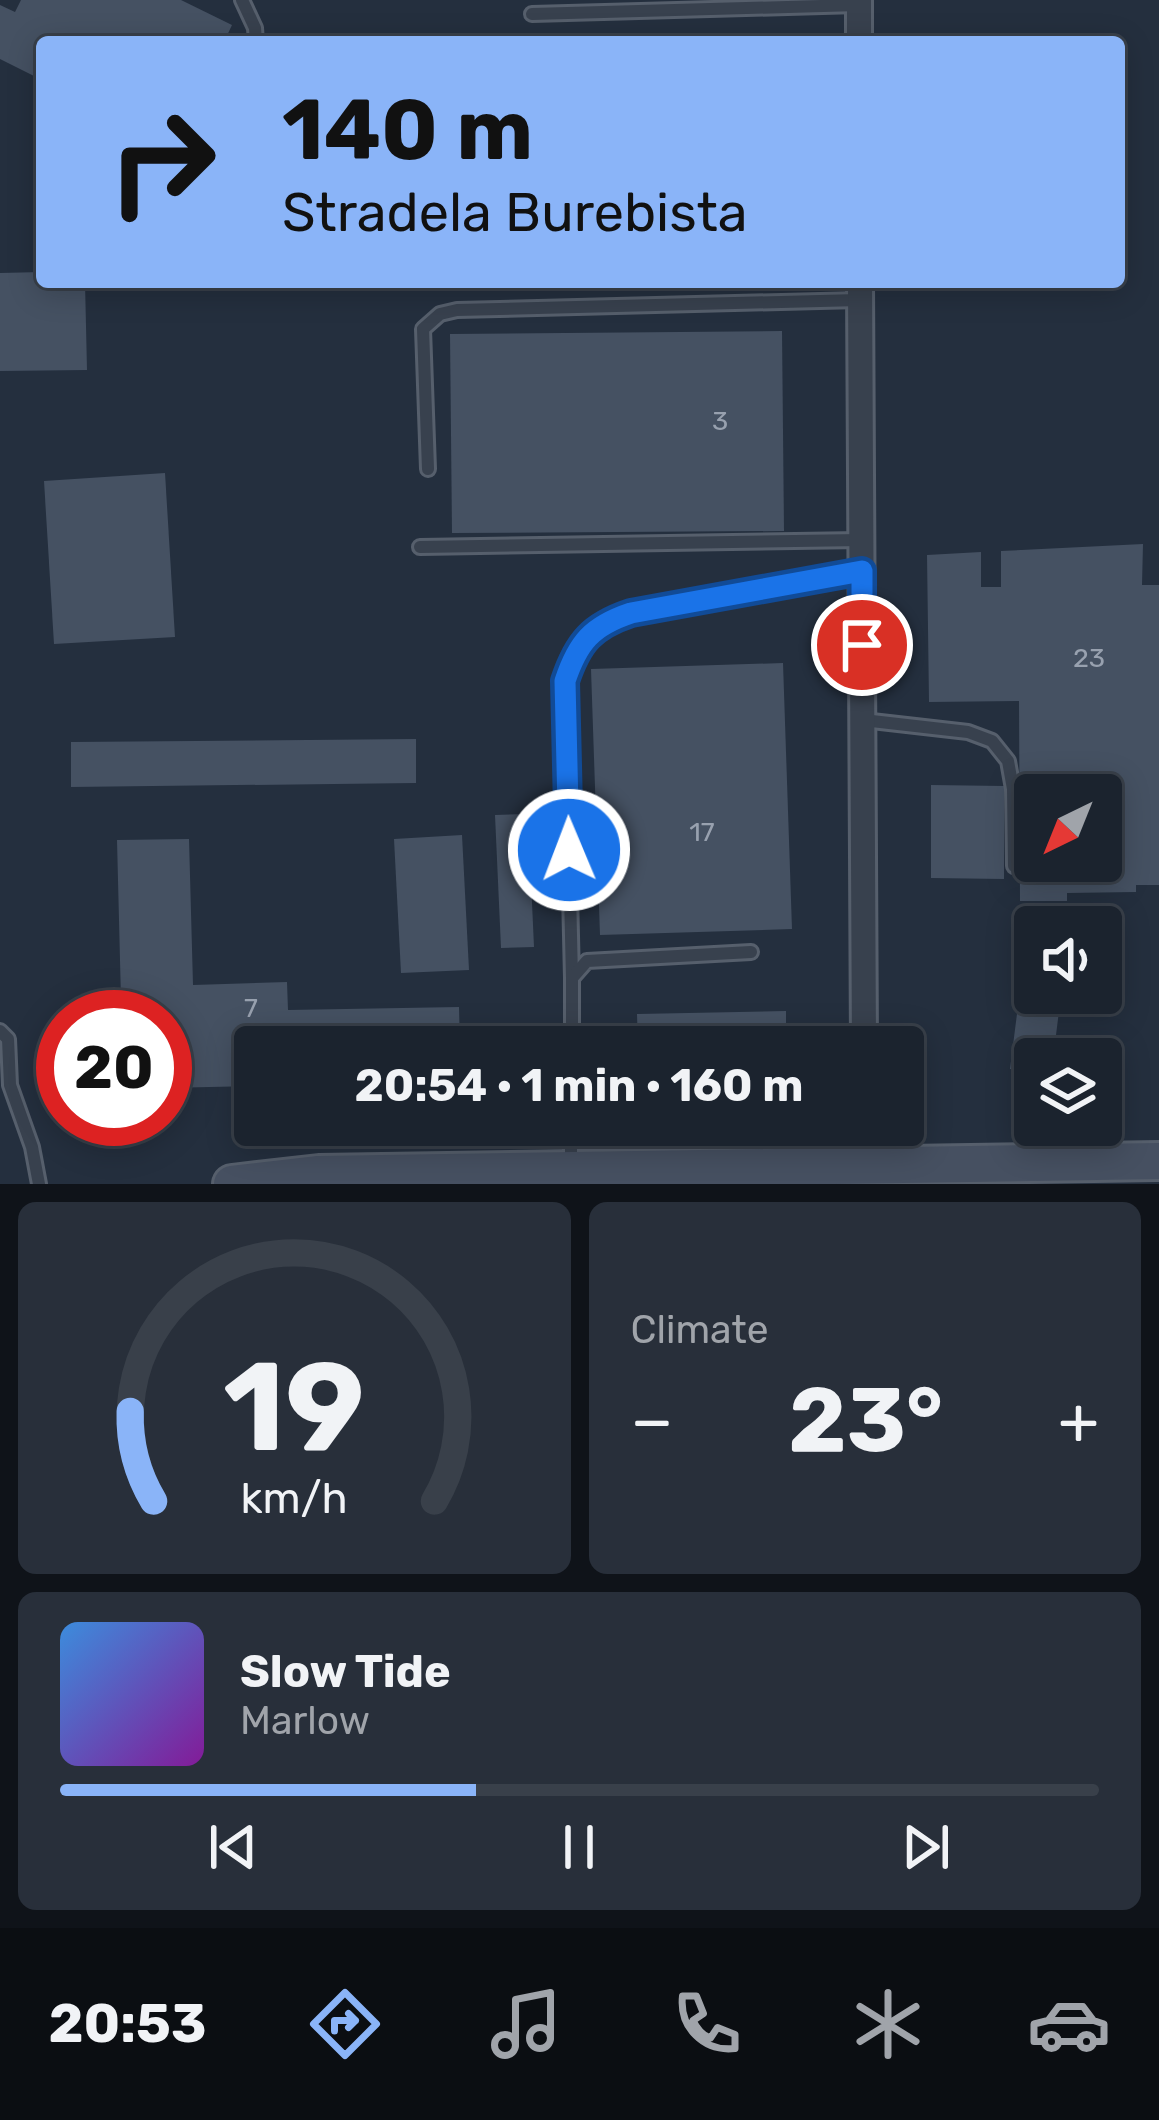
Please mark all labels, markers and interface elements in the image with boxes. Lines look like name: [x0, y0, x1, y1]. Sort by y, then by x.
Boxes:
text: 140 m: [282, 80, 533, 180]
icon: right: [84, 84, 240, 240]
text: Stradela Burebista: [282, 181, 748, 245]
house number: 3: [712, 405, 728, 437]
pin: [811, 594, 913, 696]
icon: arrive: [829, 612, 895, 678]
house number: 23: [1073, 642, 1105, 674]
north arrow: [1014, 774, 1122, 882]
map controls: [1014, 774, 1122, 1146]
position arrow: [506, 787, 632, 913]
house number: 17: [689, 816, 715, 848]
button: sound: [1014, 906, 1122, 1014]
speed limit sign: 20: [36, 990, 192, 1146]
house number: 7: [244, 992, 258, 1024]
button: layers: [1014, 1038, 1122, 1146]
text: 20:54 · 1 min · 160 m: [355, 1059, 803, 1112]
text: Climate: [631, 1307, 769, 1353]
text: 19: [223, 1333, 365, 1481]
text: 23°: [788, 1367, 943, 1474]
text: −: [631, 1381, 673, 1460]
text: +: [1058, 1381, 1099, 1460]
text: km/h: [241, 1473, 348, 1524]
text: Slow Tide: [240, 1645, 451, 1698]
text: Marlow: [240, 1698, 370, 1744]
icon: previous: [200, 1814, 266, 1880]
icon: pause: [546, 1814, 612, 1880]
icon: next: [893, 1814, 959, 1880]
icon: directions: [303, 1982, 387, 2066]
icon: music: [484, 1982, 568, 2066]
icon: phone: [665, 1982, 749, 2066]
icon: climate: [846, 1982, 930, 2066]
icon: car: [1027, 1982, 1111, 2066]
text: 20:53: [48, 1992, 206, 2056]

